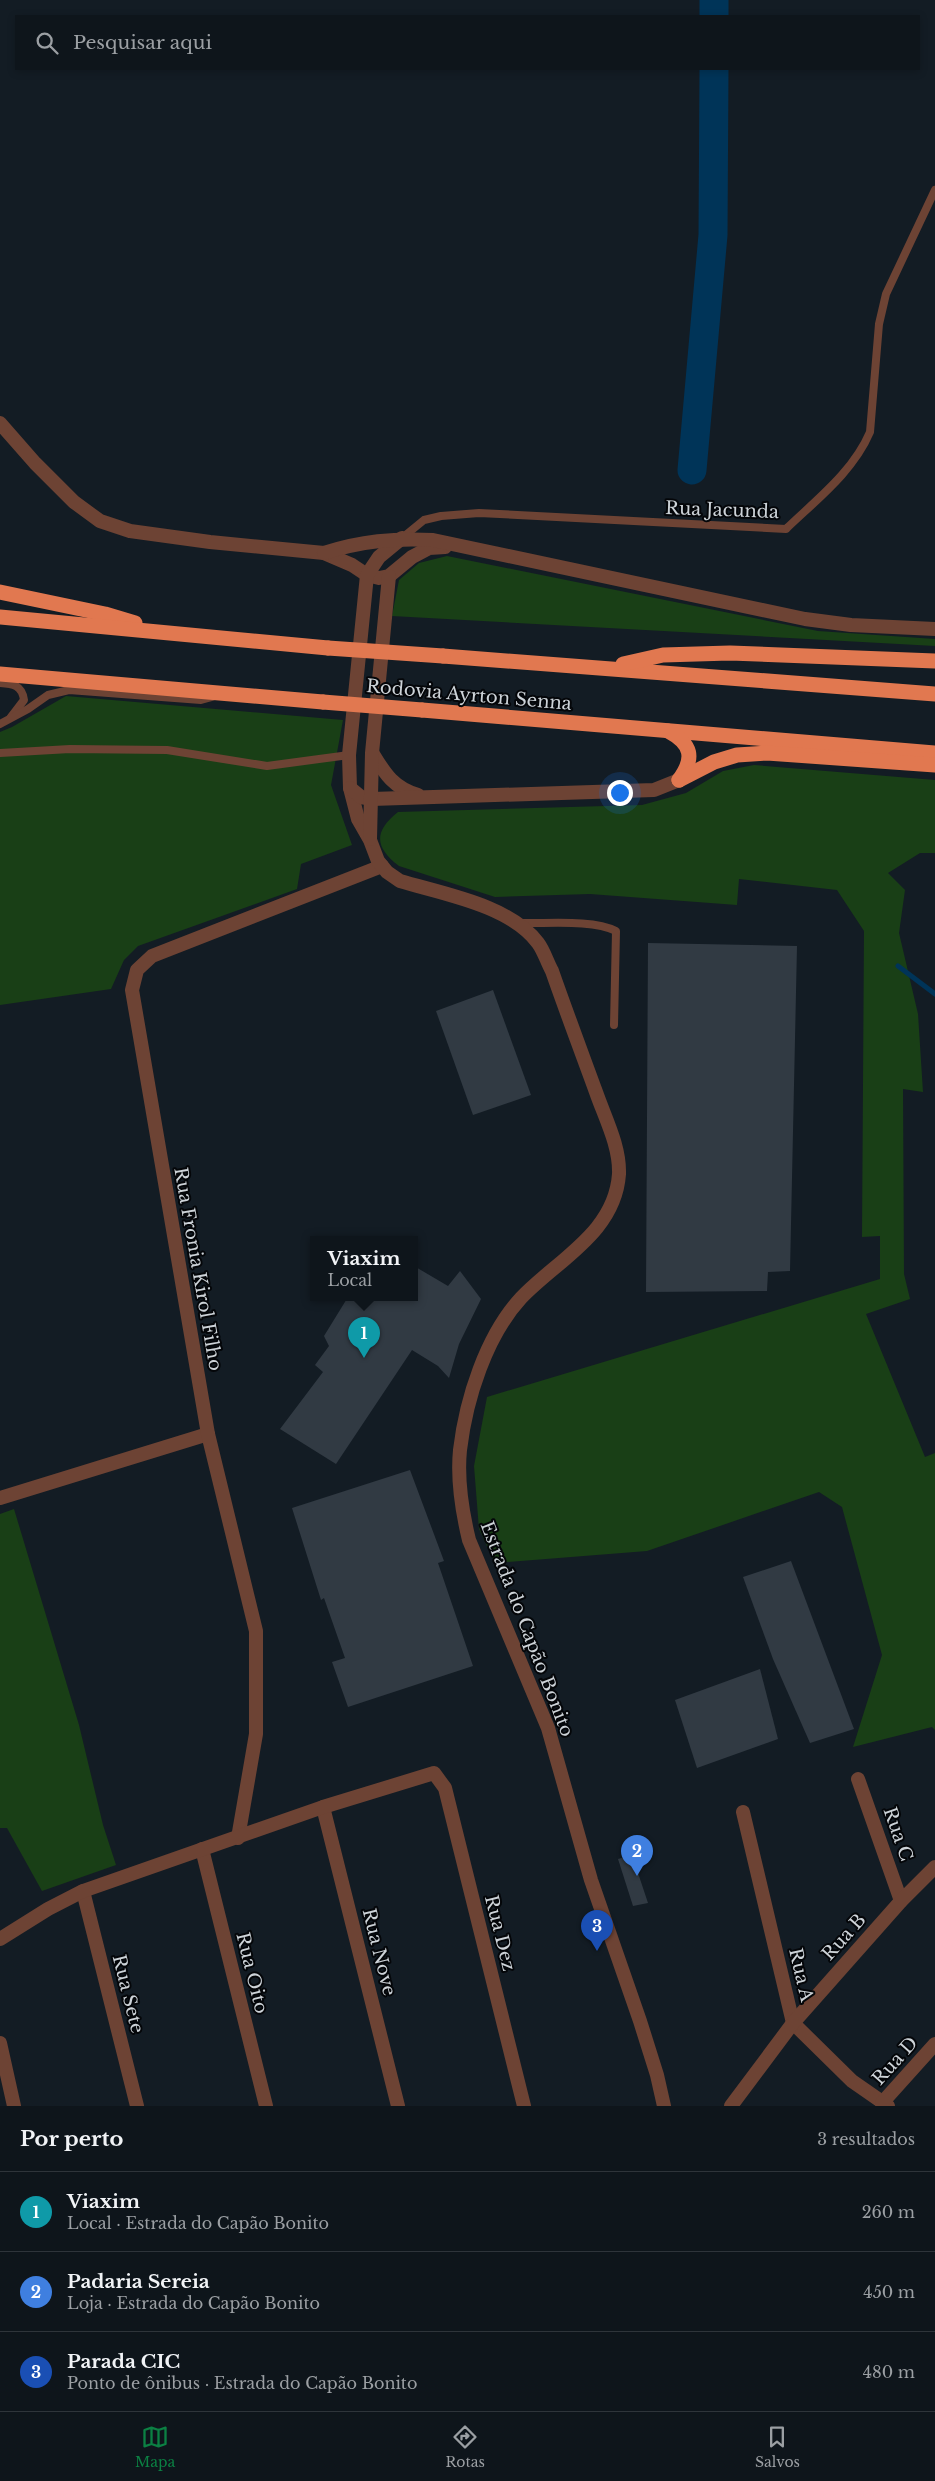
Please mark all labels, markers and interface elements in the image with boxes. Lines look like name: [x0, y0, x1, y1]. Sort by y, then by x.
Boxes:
search box: [15, 15, 920, 70]
icon: search: [33, 29, 61, 57]
text: Pesquisar aqui: [73, 31, 212, 54]
street label: Rua Jacunda: [665, 497, 779, 523]
street label: Rodovia Ayrton Senna: [365, 675, 573, 715]
your location: [607, 780, 633, 806]
street label: Rua Fronia Kirol Filho: [169, 1166, 227, 1372]
popup: [310, 1236, 418, 1301]
text: Viaxim: [328, 1247, 400, 1270]
text: Local: [328, 1270, 372, 1290]
pin: 1: [348, 1317, 380, 1358]
street label: Estrada do Capão Bonito: [476, 1518, 578, 1740]
street label: Rua C: [879, 1804, 917, 1864]
pin: 2: [621, 1835, 653, 1876]
street label: Rua Dez: [480, 1893, 520, 1973]
street label: Rua Nove: [358, 1906, 400, 1998]
street label: Rua B: [817, 1909, 871, 1965]
pin: 3: [581, 1910, 613, 1951]
street label: Rua Oito: [231, 1930, 273, 2016]
street label: Rua A: [784, 1946, 818, 2005]
street label: Rua Sete: [108, 1952, 148, 2036]
street label: Rua D: [868, 2032, 922, 2090]
text: Por perto: [20, 2126, 123, 2152]
text: 3 resultados: [817, 2129, 915, 2149]
text: Viaxim: [67, 2190, 140, 2213]
text: 1: [33, 2202, 39, 2222]
text: 260 m: [862, 2202, 915, 2222]
text: Local · Estrada do Capão Bonito: [67, 2213, 329, 2233]
text: Padaria Sereia: [67, 2270, 210, 2293]
text: 2: [31, 2282, 41, 2302]
text: 450 m: [863, 2282, 915, 2302]
text: Loja · Estrada do Capão Bonito: [67, 2293, 320, 2313]
text: Parada CIC: [67, 2350, 180, 2373]
text: 3: [31, 2362, 41, 2382]
text: 480 m: [863, 2362, 915, 2382]
text: Ponto de ônibus · Estrada do Capão Bonito: [67, 2373, 417, 2393]
tab: Mapa: [135, 2423, 175, 2471]
tab: Rotas: [445, 2423, 485, 2471]
tab: Salvos: [755, 2423, 800, 2471]

